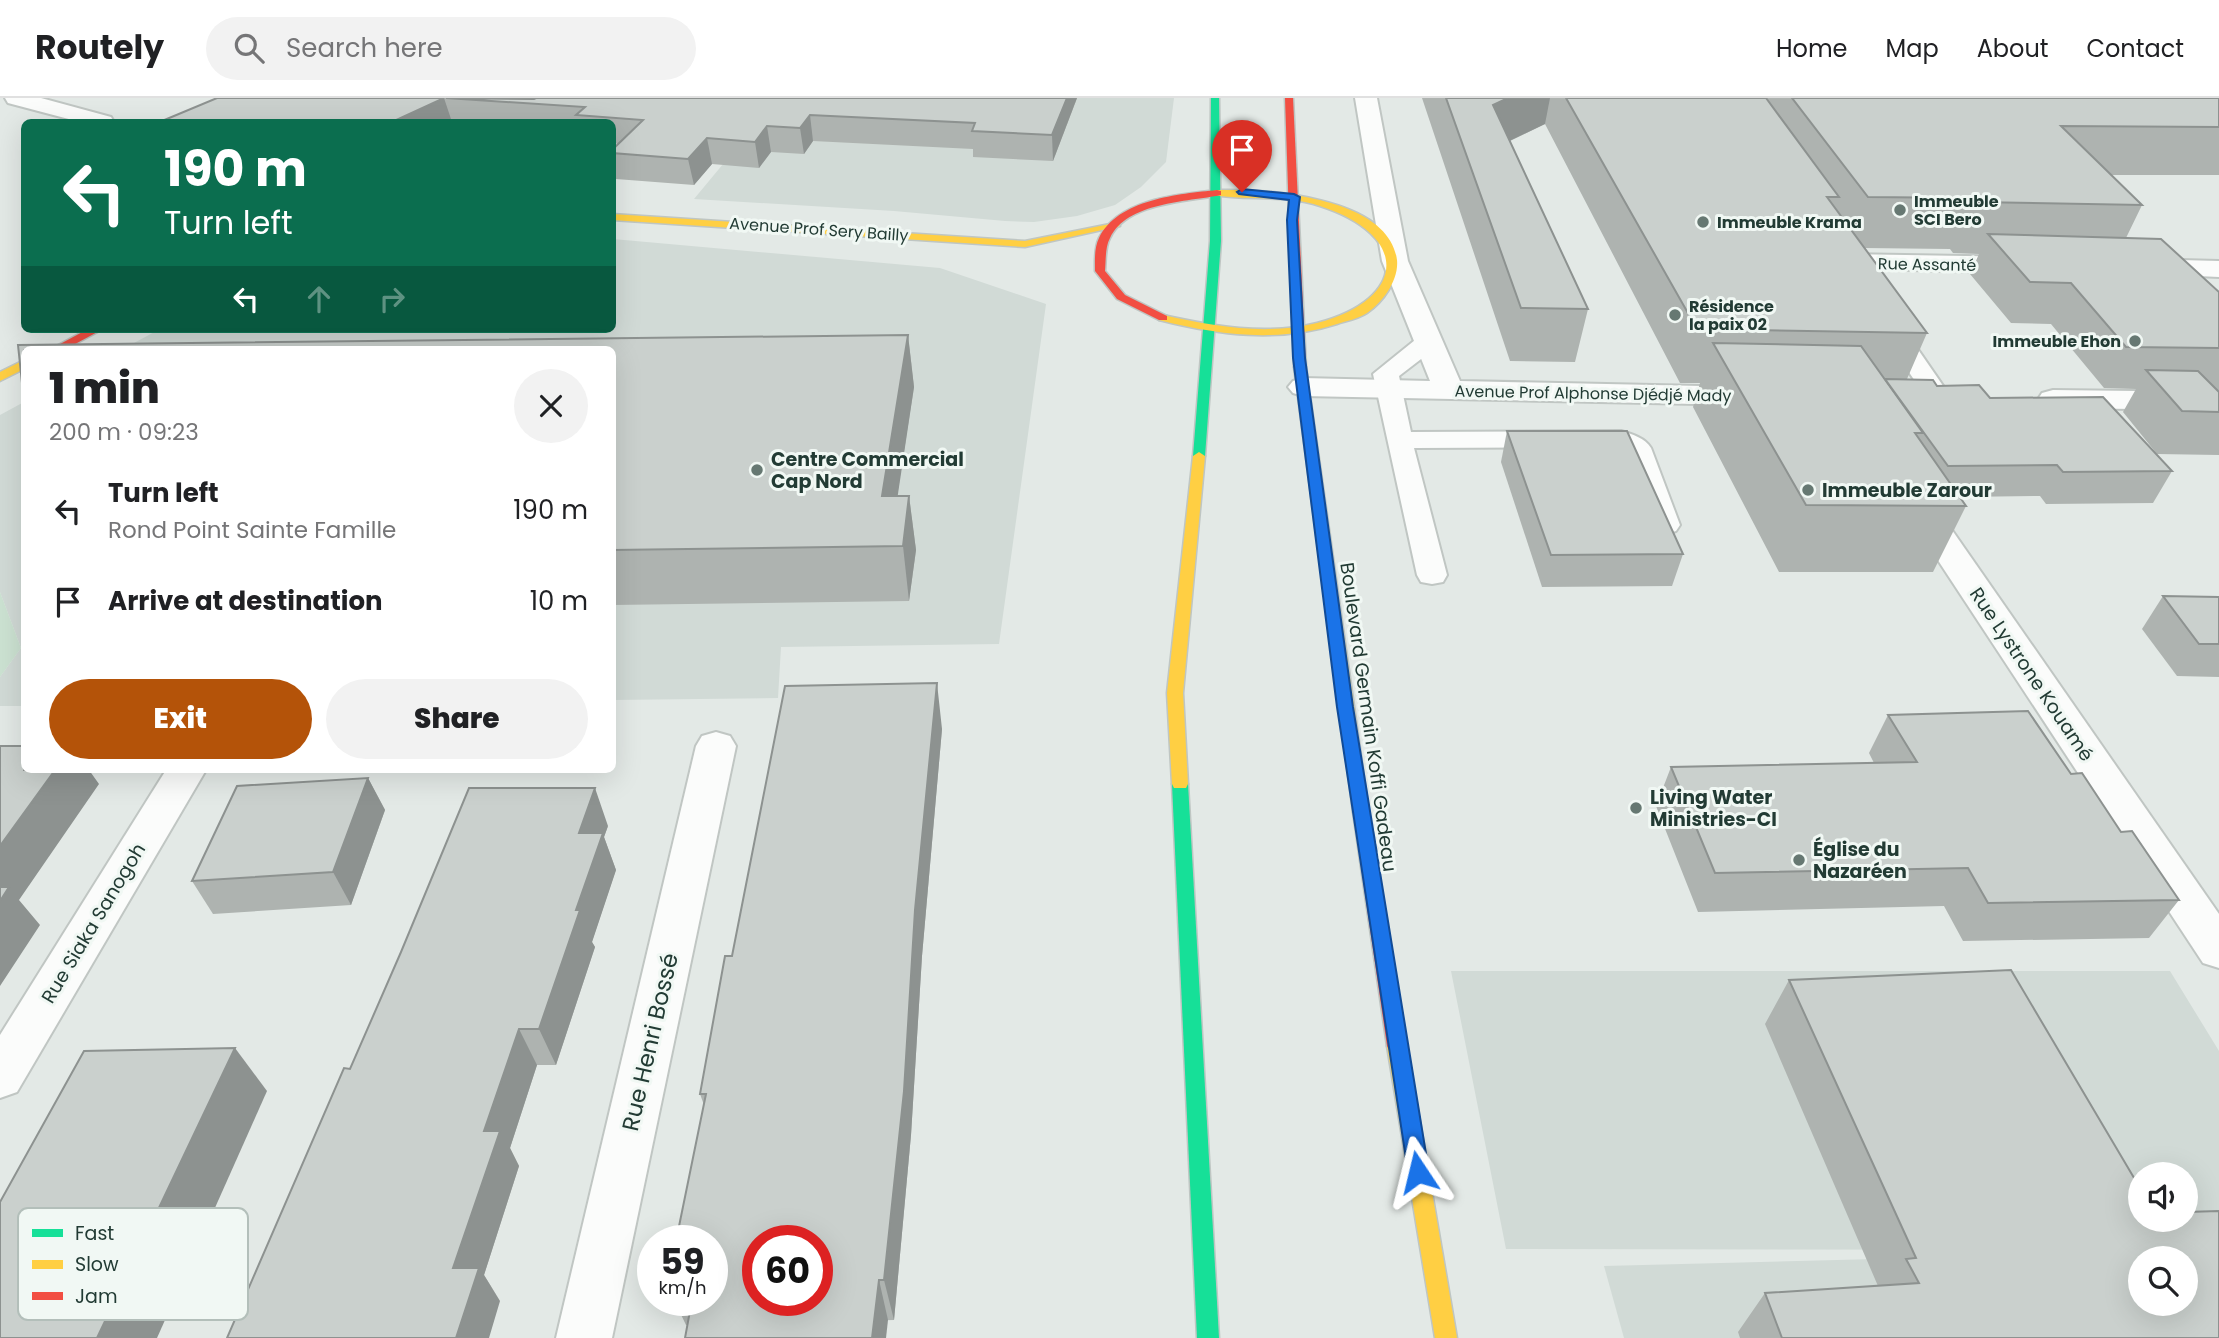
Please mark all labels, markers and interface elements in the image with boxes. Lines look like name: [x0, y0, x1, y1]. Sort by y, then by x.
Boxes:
search box: [206, 17, 696, 80]
text: Routely: [35, 24, 164, 71]
icon: search: [230, 29, 268, 67]
text: Search here: [286, 30, 443, 66]
text: Home: [1776, 32, 1848, 65]
text: Map: [1886, 32, 1939, 65]
text: About: [1977, 32, 2048, 65]
text: Contact: [2086, 32, 2184, 65]
pin: [1212, 120, 1272, 192]
icon: arrive: [1223, 131, 1261, 169]
text: 190 m: [164, 135, 307, 203]
icon: left: [49, 147, 140, 238]
place label: Immeuble SCI Bero: [1914, 190, 1999, 231]
text: Turn left: [164, 200, 293, 245]
marker: Immeuble SCI Bero: [1892, 202, 1908, 218]
place label: Immeuble Krama: [1717, 211, 1862, 234]
street label: Avenue Prof Sery Bailly: [729, 212, 909, 247]
marker: Immeuble Krama: [1695, 214, 1711, 230]
street label: Rue Assanté: [1878, 252, 1976, 277]
icon: left: [227, 280, 265, 318]
icon: ahead: [300, 280, 338, 318]
icon: right: [373, 280, 411, 318]
place label: Résidence la paix 02: [1689, 295, 1774, 336]
marker: Résidence la paix 02: [1667, 307, 1683, 323]
place label: Immeuble Ehon: [1993, 330, 2121, 353]
marker: Immeuble Ehon: [2127, 333, 2143, 349]
text: 1 min: [49, 359, 160, 418]
button: close: [514, 369, 588, 443]
street label: Avenue Prof Alphonse Djédjé Mady: [1454, 380, 1732, 407]
text: 200 m · 09:23: [49, 416, 199, 448]
place label: Centre Commercial Cap Nord: [771, 446, 964, 495]
marker: Centre Commercial Cap Nord: [749, 462, 765, 478]
text: Turn left: [108, 475, 219, 511]
place label: Immeuble Zarour: [1822, 477, 1992, 504]
marker: Immeuble Zarour: [1800, 482, 1816, 498]
icon: left: [49, 492, 87, 530]
text: 190 m: [513, 492, 588, 528]
text: Rond Point Sainte Famille: [108, 514, 396, 546]
street label: Boulevard Germain Koffi Gadeau: [1333, 561, 1404, 873]
street label: Rue Lystrone Kouamé: [1963, 582, 2100, 767]
icon: arrive: [49, 583, 87, 621]
text: Arrive at destination: [108, 583, 383, 619]
text: 10 m: [530, 583, 588, 619]
button: Exit: [49, 679, 312, 759]
button: Share: [326, 679, 588, 759]
place label: Living Water Ministries-CI: [1650, 784, 1777, 833]
marker: Living Water Ministries-CI: [1628, 800, 1644, 816]
place label: Église du Nazaréen: [1813, 836, 1907, 885]
street label: Rue Siaka Sanogoh: [35, 838, 152, 1008]
marker: Église du Nazaréen: [1791, 852, 1807, 868]
street label: Rue Henri Bossé: [614, 950, 686, 1134]
position arrow: [1381, 1135, 1455, 1209]
map controls: [2128, 1162, 2198, 1316]
button: sound: [2128, 1162, 2198, 1232]
legend: [18, 1208, 248, 1320]
text: Fast: [75, 1220, 114, 1247]
speed limit sign: 60: [742, 1225, 833, 1316]
text: 59: [660, 1237, 705, 1286]
button: search: [2128, 1246, 2198, 1316]
text: Slow: [75, 1251, 119, 1278]
text: km/h: [659, 1275, 706, 1300]
text: Jam: [75, 1283, 117, 1310]

